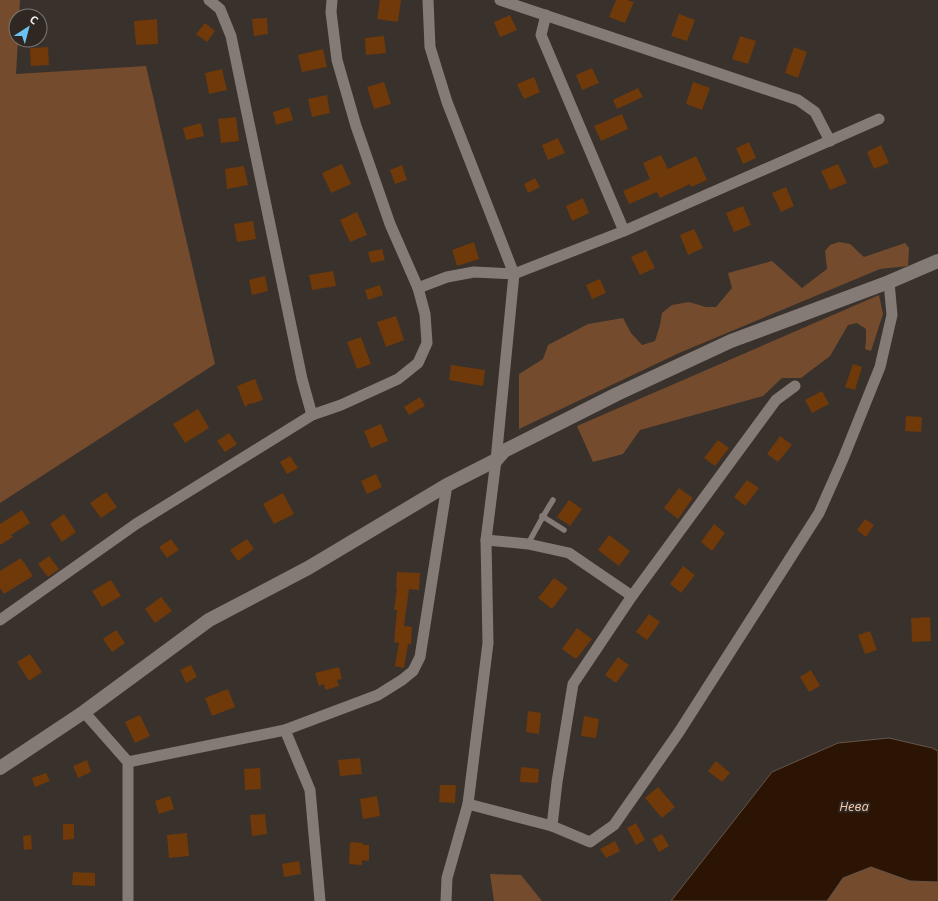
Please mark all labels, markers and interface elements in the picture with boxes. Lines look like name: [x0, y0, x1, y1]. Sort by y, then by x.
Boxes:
north arrow: [8, 8, 48, 48]
text: С: [27, 11, 41, 28]
water label: Нева: [839, 797, 869, 815]

